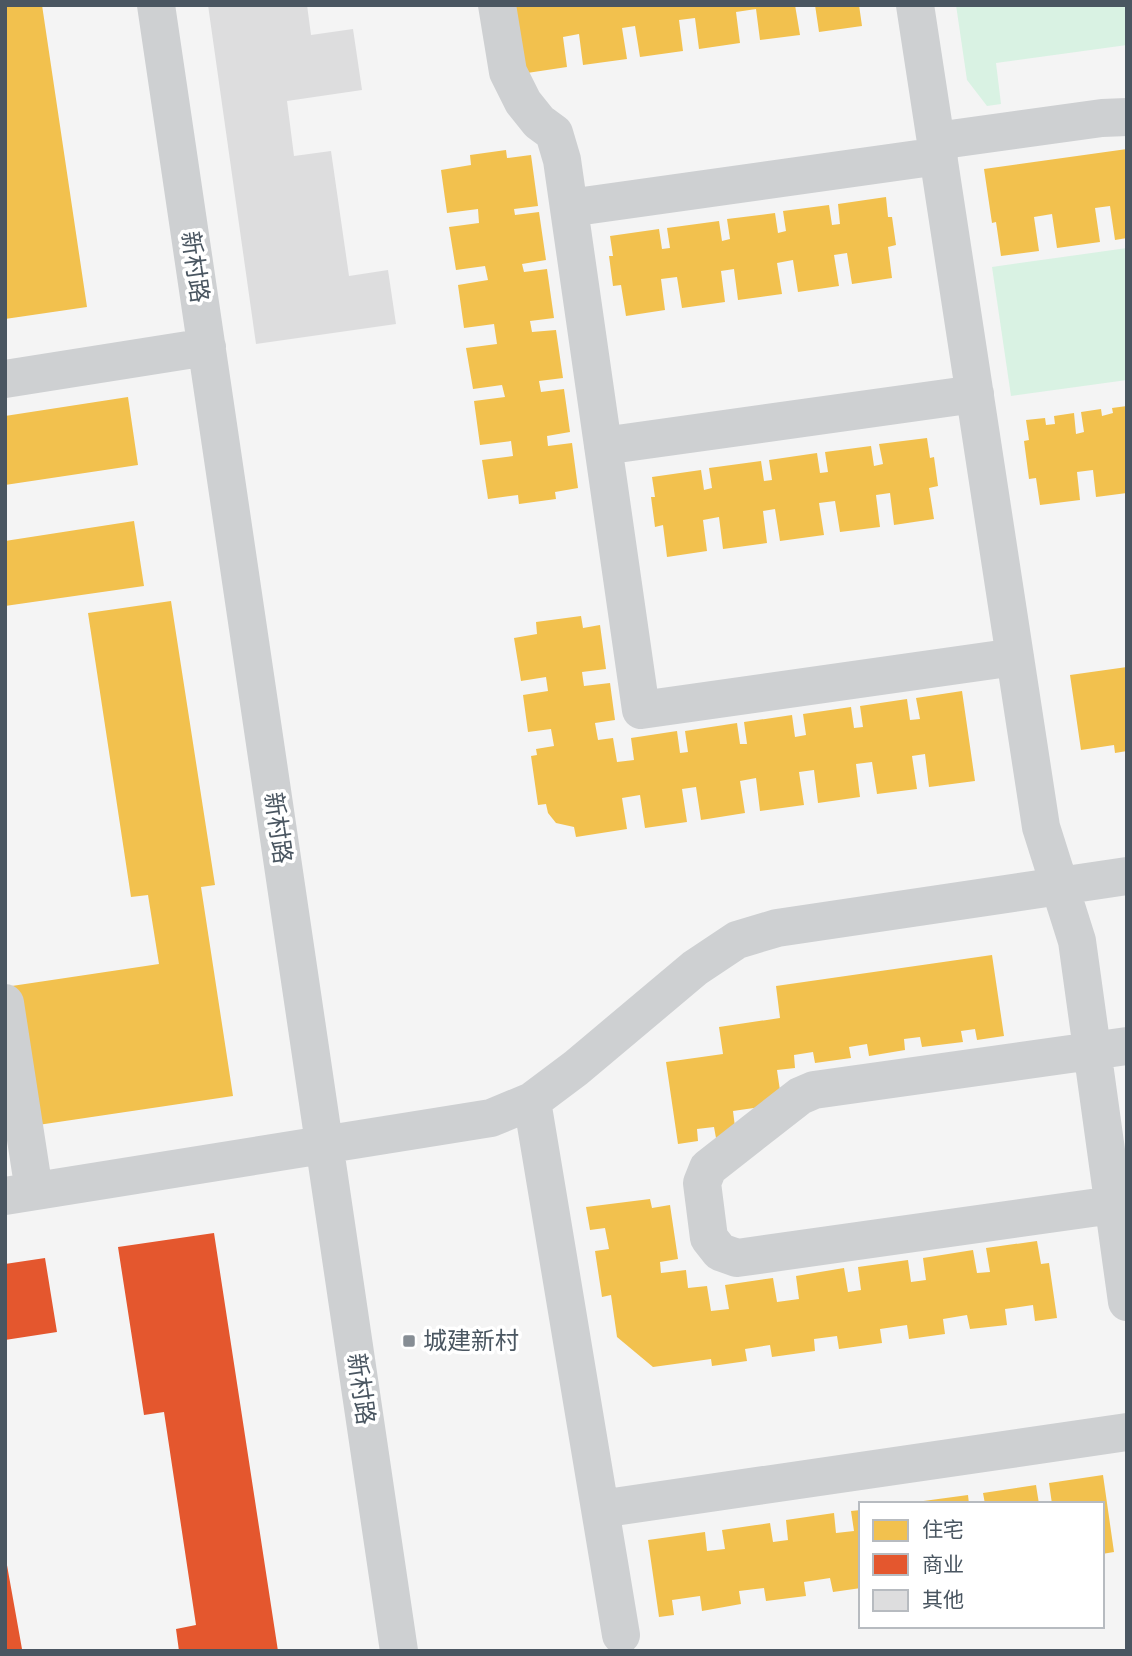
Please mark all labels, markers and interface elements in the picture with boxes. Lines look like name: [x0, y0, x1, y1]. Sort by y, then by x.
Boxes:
street label: 新村路: [176, 229, 214, 305]
street label: 新村路: [259, 790, 297, 866]
place label: 城建新村: [423, 1327, 519, 1355]
marker: 城建新村: [401, 1333, 417, 1349]
street label: 新村路: [342, 1351, 380, 1427]
legend: [859, 1502, 1104, 1628]
text: 住宅: [922, 1518, 964, 1542]
text: 商业: [922, 1553, 964, 1577]
text: 其他: [922, 1588, 964, 1612]

